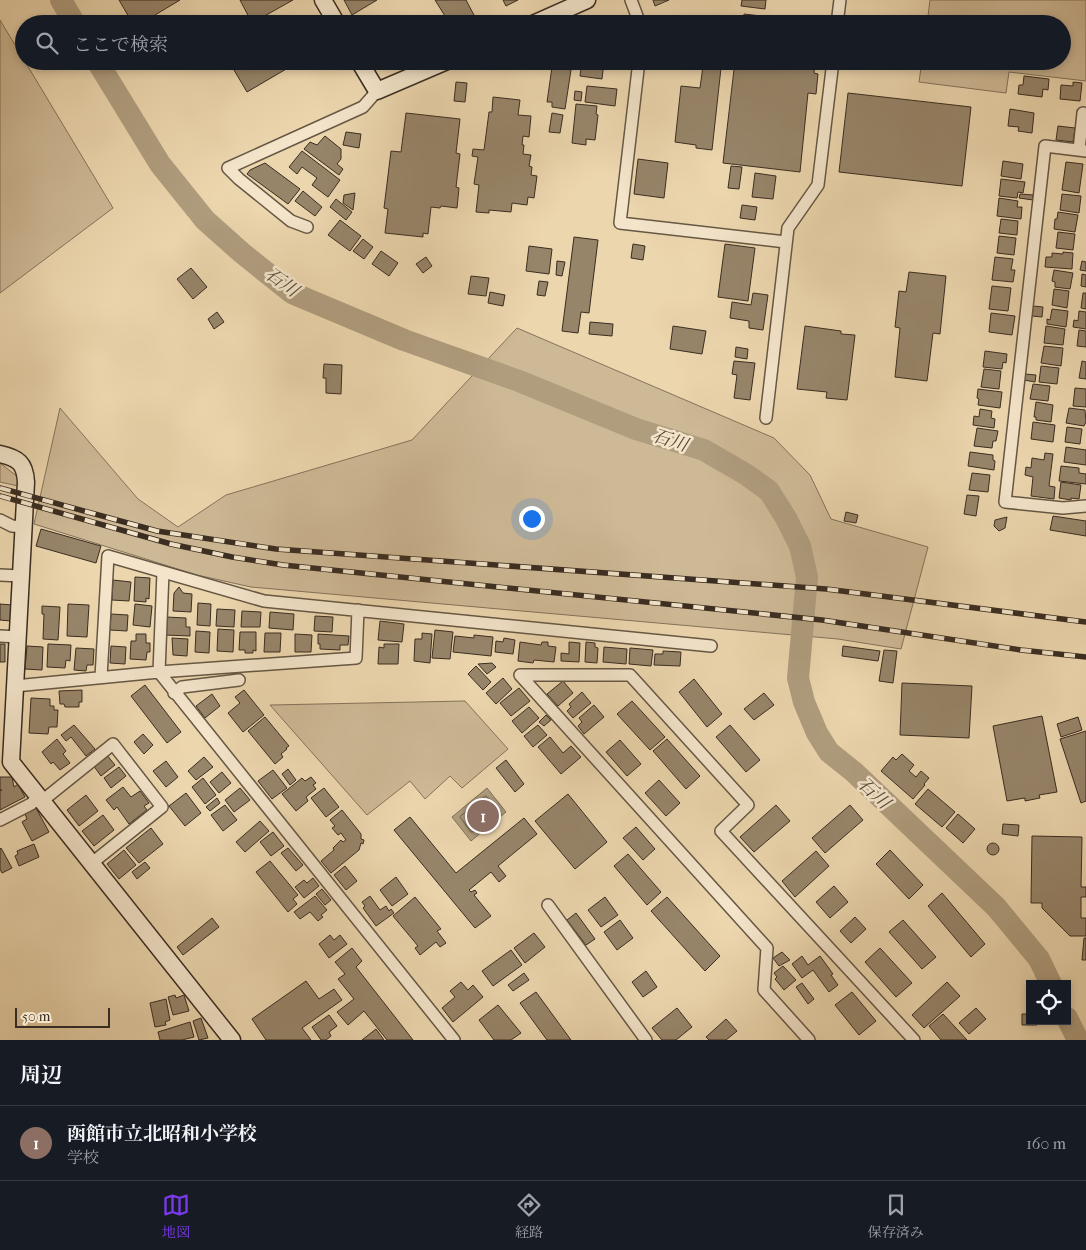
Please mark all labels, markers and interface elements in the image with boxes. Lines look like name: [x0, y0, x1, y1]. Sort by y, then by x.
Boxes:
search box: [15, 15, 1071, 70]
icon: search: [33, 29, 61, 57]
text: ここで検索: [73, 34, 168, 56]
water label: 石川: [261, 263, 304, 303]
water label: 石川: [649, 425, 692, 457]
your location: [519, 506, 545, 532]
water label: 石川: [853, 773, 895, 815]
pin: 1: [467, 797, 499, 835]
map controls: [1026, 980, 1071, 1025]
button: locate: [1026, 980, 1071, 1025]
scale bar: [15, 1005, 110, 1028]
text: 50 m: [22, 1008, 50, 1025]
text: 周辺: [20, 1063, 62, 1087]
text: 函館市立北昭和小学校: [67, 1123, 257, 1145]
text: 1: [33, 1134, 39, 1153]
text: 160 m: [1026, 1134, 1066, 1153]
text: 学校: [67, 1148, 99, 1167]
tab: 地図: [162, 1191, 190, 1241]
tab: 経路: [515, 1191, 543, 1241]
tab: 保存済み: [868, 1191, 924, 1241]

